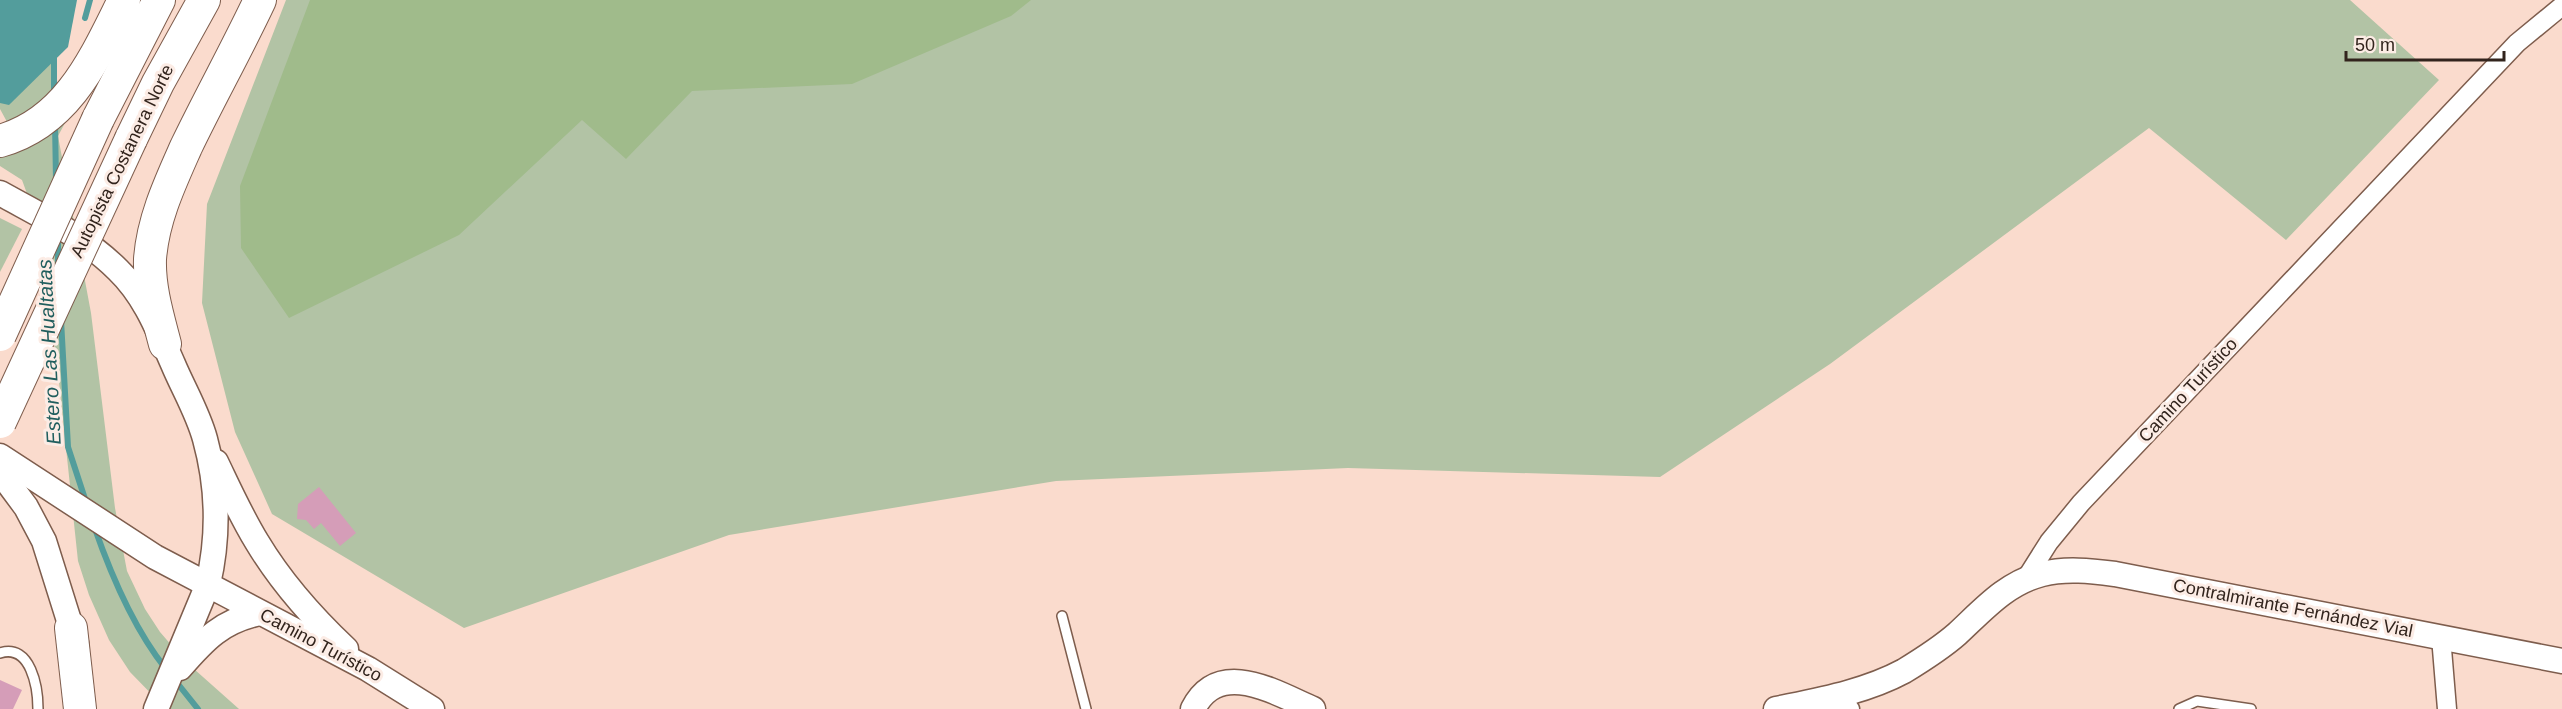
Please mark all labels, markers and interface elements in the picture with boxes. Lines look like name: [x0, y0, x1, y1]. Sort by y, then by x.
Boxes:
scale bar: [2346, 24, 2504, 62]
text: 50 m: [2355, 35, 2395, 55]
street label: Autopista Costanera Norte: [67, 61, 177, 261]
water label: Estero Las Hualtatas: [33, 259, 65, 445]
street label: Camino Turístico: [2135, 334, 2241, 446]
street label: Contralmirante Fernández Vial: [2171, 575, 2415, 641]
street label: Camino Turístico: [257, 604, 385, 686]

